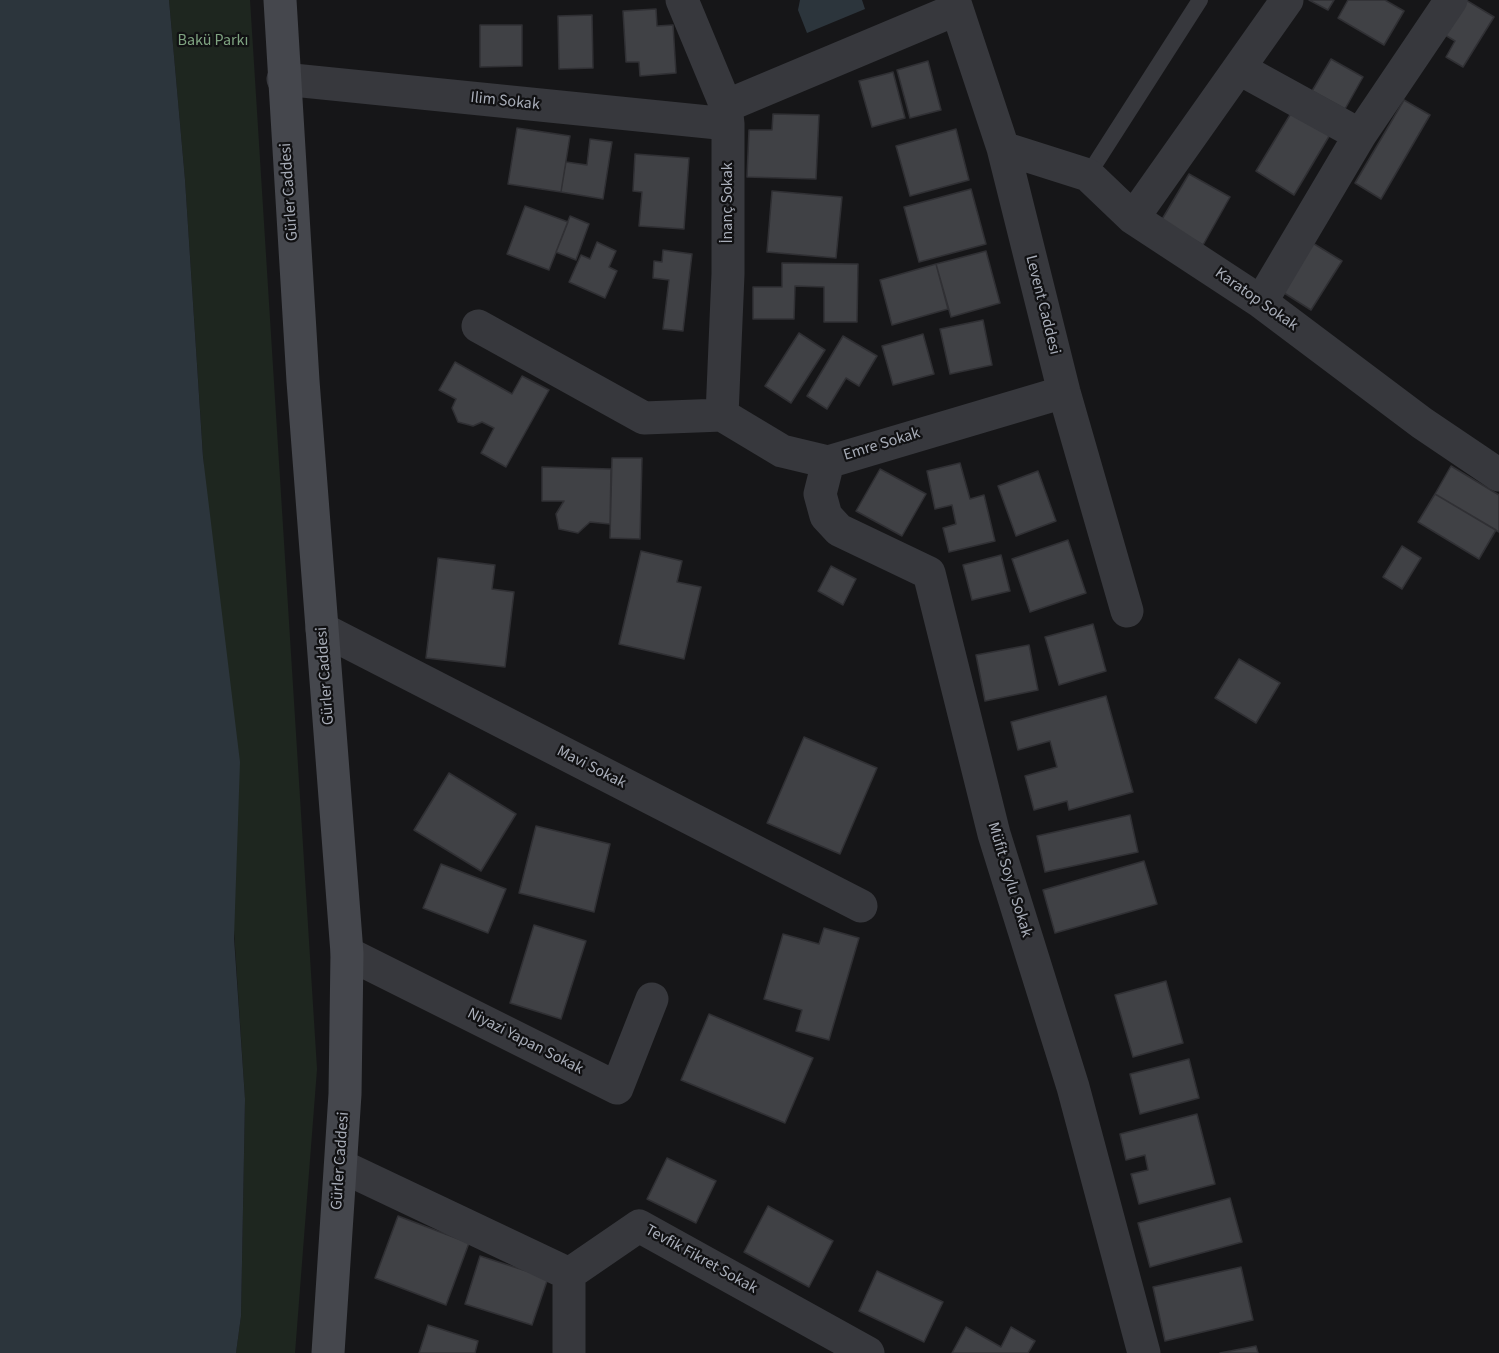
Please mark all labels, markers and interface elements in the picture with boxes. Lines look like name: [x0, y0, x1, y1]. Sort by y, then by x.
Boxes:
park label: Bakü Parkı: [178, 31, 248, 51]
street label: Ilim Sokak: [469, 89, 541, 115]
street label: Gürler Caddesi: [277, 142, 303, 242]
street label: İnanç Sokak: [718, 162, 738, 244]
street label: Levent Caddesi: [1020, 253, 1064, 357]
street label: Karatop Sokak: [1211, 264, 1301, 336]
street label: Emre Sokak: [841, 424, 923, 466]
street label: Gürler Caddesi: [313, 626, 339, 726]
street label: Mavi Sokak: [553, 742, 629, 794]
street label: Müfit Soylu Sokak: [982, 820, 1036, 940]
street label: Niyazi Yapan Sokak: [464, 1004, 586, 1080]
street label: Gürler Caddesi: [328, 1111, 354, 1211]
street label: Tevfik Fikret Sokak: [642, 1221, 760, 1299]

